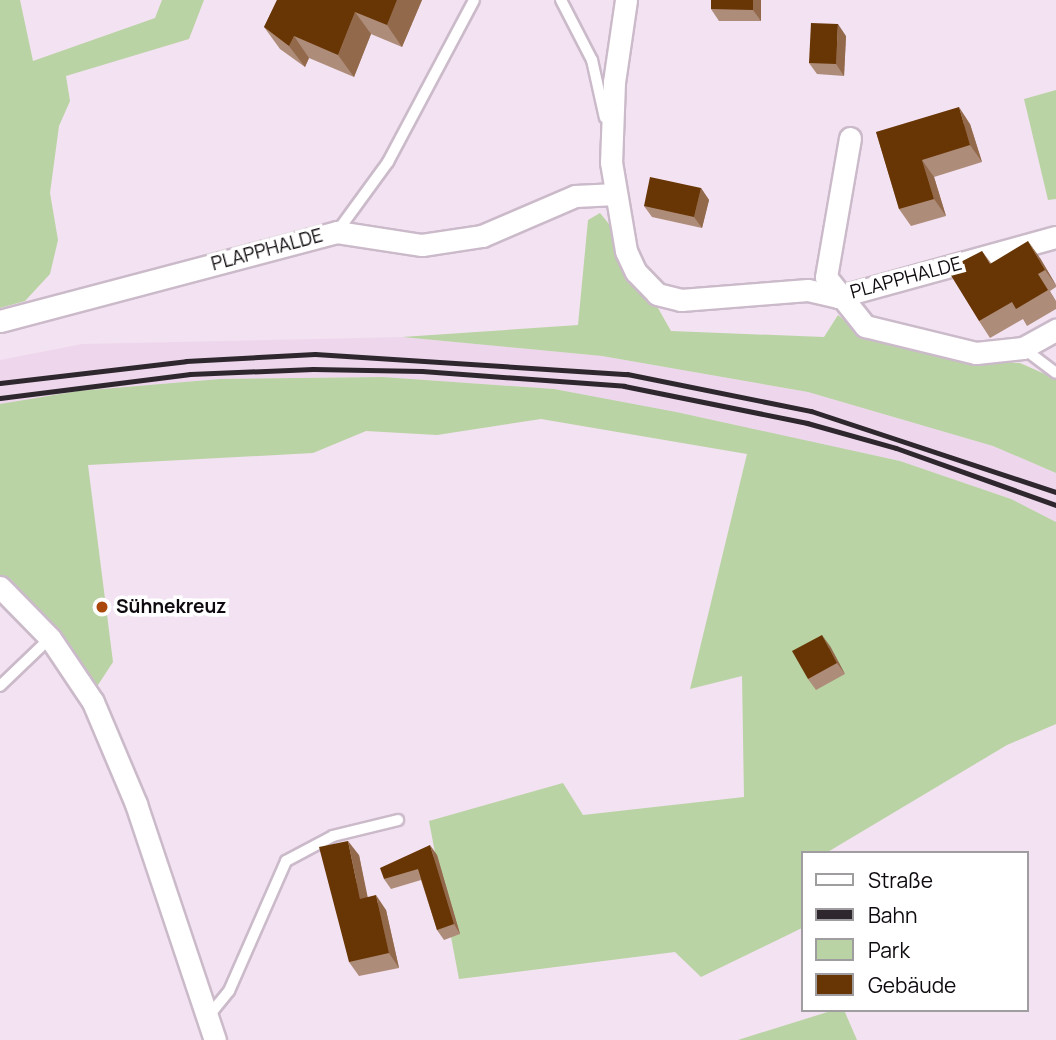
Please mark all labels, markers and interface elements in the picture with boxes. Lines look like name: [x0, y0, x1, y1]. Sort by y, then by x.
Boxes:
street label: PLAPPHALDE: [209, 224, 325, 276]
street label: PLAPPHALDE: [848, 252, 964, 304]
place label: Sühnekreuz: [116, 596, 226, 618]
marker: Sühnekreuz: [94, 599, 110, 615]
legend: [800, 851, 1028, 1012]
text: Straße: [868, 866, 933, 894]
text: Bahn: [868, 901, 918, 929]
text: Park: [868, 936, 910, 964]
text: Gebäude: [868, 971, 956, 999]

